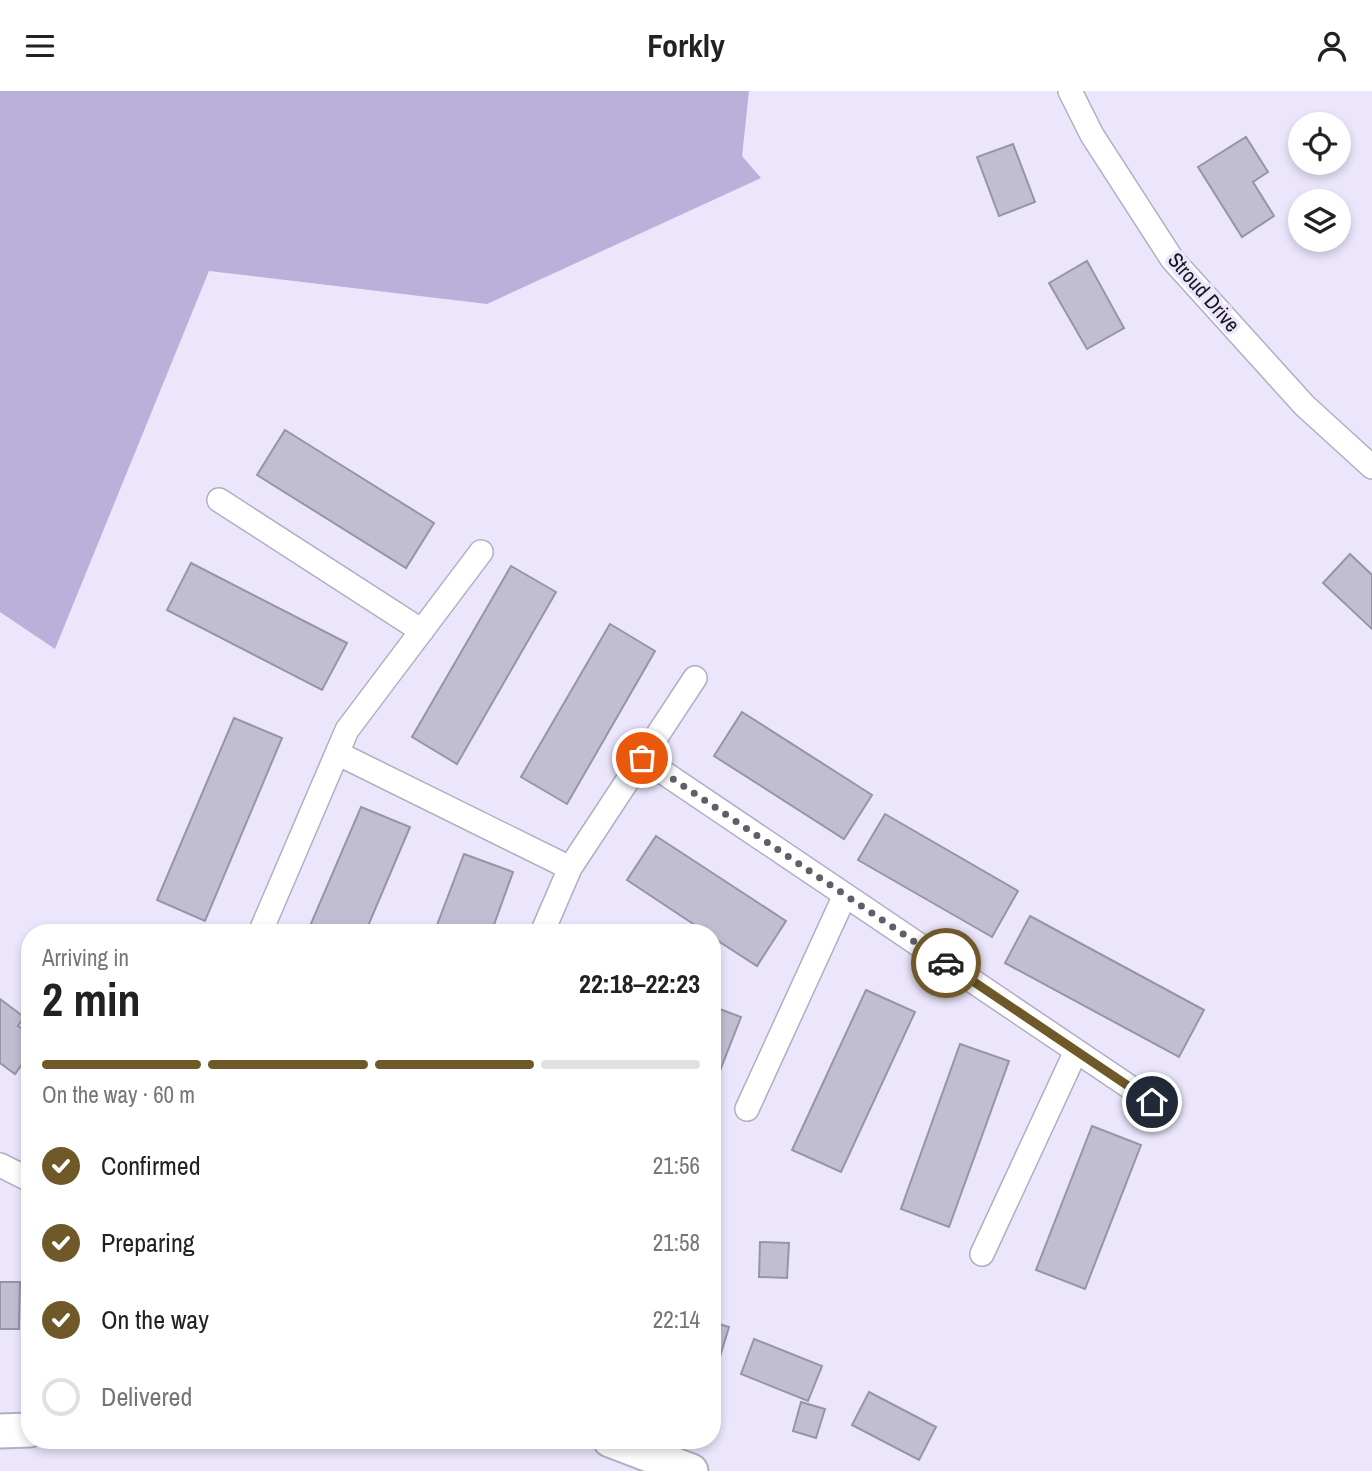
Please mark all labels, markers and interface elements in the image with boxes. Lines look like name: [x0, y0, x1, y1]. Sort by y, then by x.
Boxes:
text: Forkly: [647, 24, 725, 67]
icon: menu: [21, 27, 59, 65]
icon: person: [1313, 27, 1351, 65]
map controls: [1288, 112, 1351, 252]
button: locate: [1288, 112, 1351, 175]
button: layers: [1288, 189, 1351, 252]
street label: Stroud Drive: [1161, 246, 1247, 338]
pin: [612, 728, 672, 788]
icon: bag: [623, 739, 661, 777]
courier: [911, 928, 981, 998]
text: Arriving in: [42, 942, 129, 973]
icon: car: [927, 944, 965, 982]
text: 22:18–22:23: [579, 966, 700, 1001]
text: 2 min: [42, 968, 141, 1030]
pin: [1122, 1072, 1182, 1132]
text: On the way · 60 m: [42, 1079, 195, 1110]
icon: home: [1133, 1083, 1171, 1121]
icon: check: [42, 1147, 80, 1185]
text: Confirmed: [101, 1148, 201, 1183]
text: 21:56: [653, 1150, 700, 1181]
icon: check: [42, 1224, 80, 1262]
text: Preparing: [101, 1225, 195, 1260]
text: 21:58: [653, 1227, 700, 1258]
icon: check: [42, 1301, 80, 1339]
text: On the way: [101, 1302, 209, 1337]
text: 22:14: [653, 1304, 700, 1335]
text: Delivered: [101, 1379, 192, 1414]

